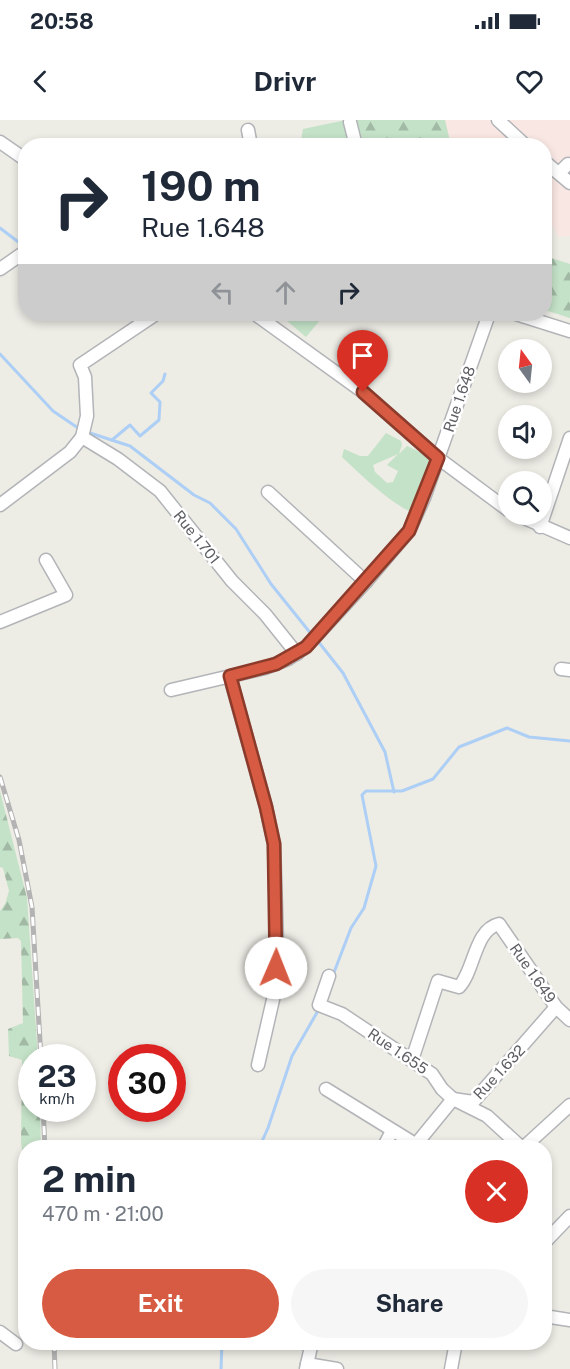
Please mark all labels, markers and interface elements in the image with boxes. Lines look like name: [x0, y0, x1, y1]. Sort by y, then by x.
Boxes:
text: 20:58: [30, 8, 94, 34]
icon: back: [24, 65, 57, 98]
text: Drivr: [254, 65, 316, 97]
icon: heart: [513, 65, 546, 98]
text: 190 m: [141, 161, 261, 210]
icon: right: [42, 162, 120, 240]
text: Rue 1.648: [141, 211, 265, 243]
icon: left: [206, 276, 239, 309]
icon: ahead: [269, 276, 302, 309]
icon: right: [332, 276, 365, 309]
pin: [337, 330, 388, 392]
icon: arrive: [346, 339, 379, 372]
north arrow: [498, 339, 552, 393]
map controls: [498, 339, 552, 525]
street label: Rue 1.648: [440, 364, 478, 434]
button: sound: [498, 405, 552, 459]
button: search: [498, 471, 552, 525]
street label: Rue 1.701: [170, 507, 224, 567]
position arrow: [244, 936, 308, 1000]
street label: Rue 1.649: [506, 940, 560, 1006]
street label: Rue 1.655: [365, 1025, 431, 1077]
street label: Rue 1.632: [470, 1041, 528, 1103]
speed limit sign: 30: [108, 1044, 186, 1122]
text: 23: [37, 1058, 77, 1094]
text: km/h: [39, 1090, 75, 1107]
text: 2 min: [42, 1158, 136, 1200]
button: close: [465, 1160, 528, 1223]
text: 470 m · 21:00: [42, 1202, 164, 1226]
button: Exit: [42, 1269, 279, 1338]
button: Share: [291, 1269, 528, 1338]

